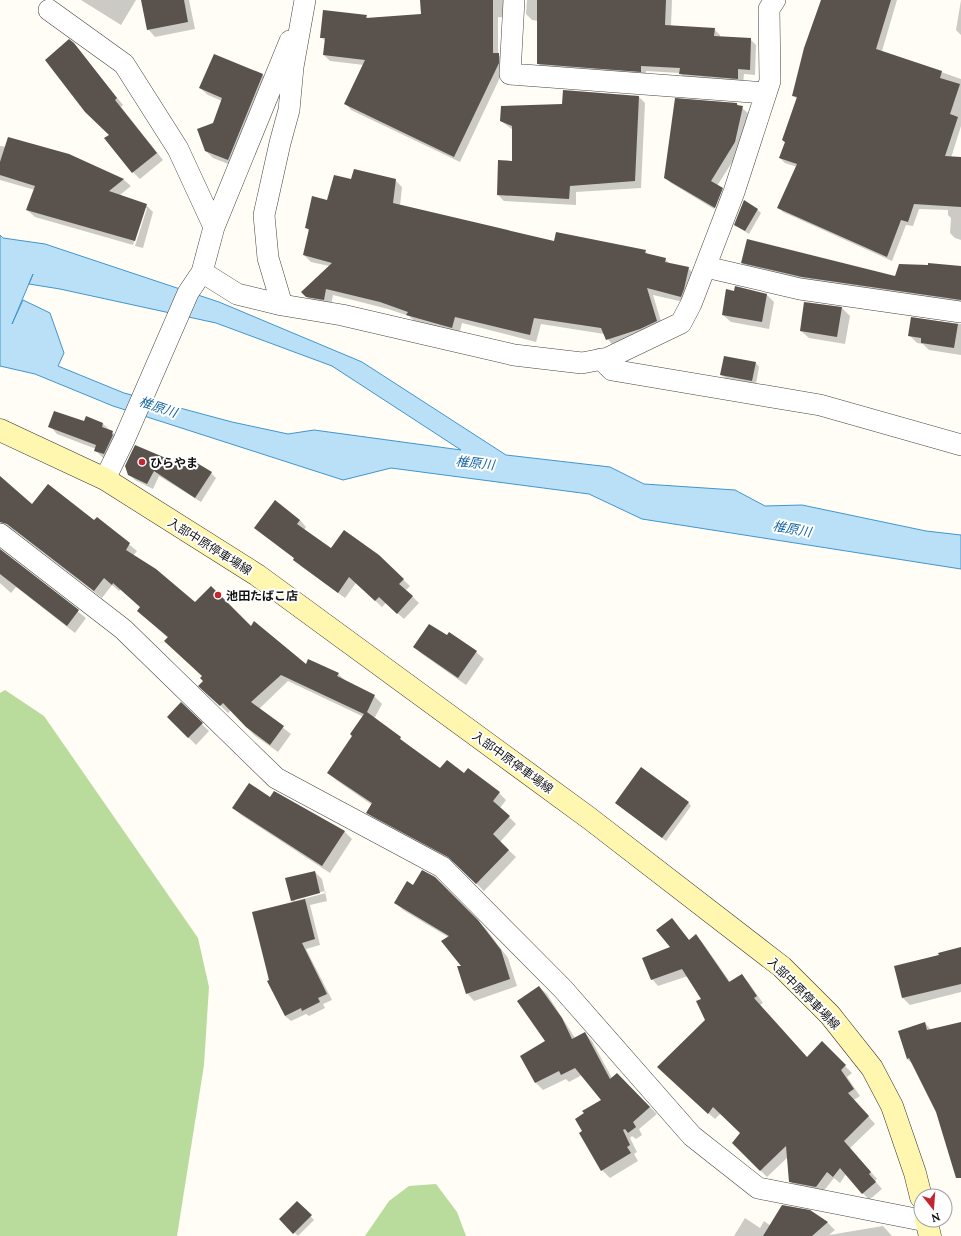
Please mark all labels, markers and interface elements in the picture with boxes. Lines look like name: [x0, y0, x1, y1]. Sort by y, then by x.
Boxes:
water label: 椎原川: [137, 393, 181, 422]
water label: 椎原川: [455, 453, 497, 474]
place label: ひらやま: [150, 455, 198, 470]
marker: ひらやま: [137, 457, 147, 467]
street label: 入部中原停車場線: [165, 514, 255, 578]
water label: 椎原川: [771, 517, 815, 541]
place label: 池田たばこ店: [226, 588, 298, 603]
marker: 池田たばこ店: [213, 590, 223, 600]
street label: 入部中原停車場線: [470, 728, 556, 796]
street label: 入部中原停車場線: [765, 954, 843, 1032]
north arrow: [913, 1188, 953, 1228]
text: N: [929, 1210, 942, 1226]

